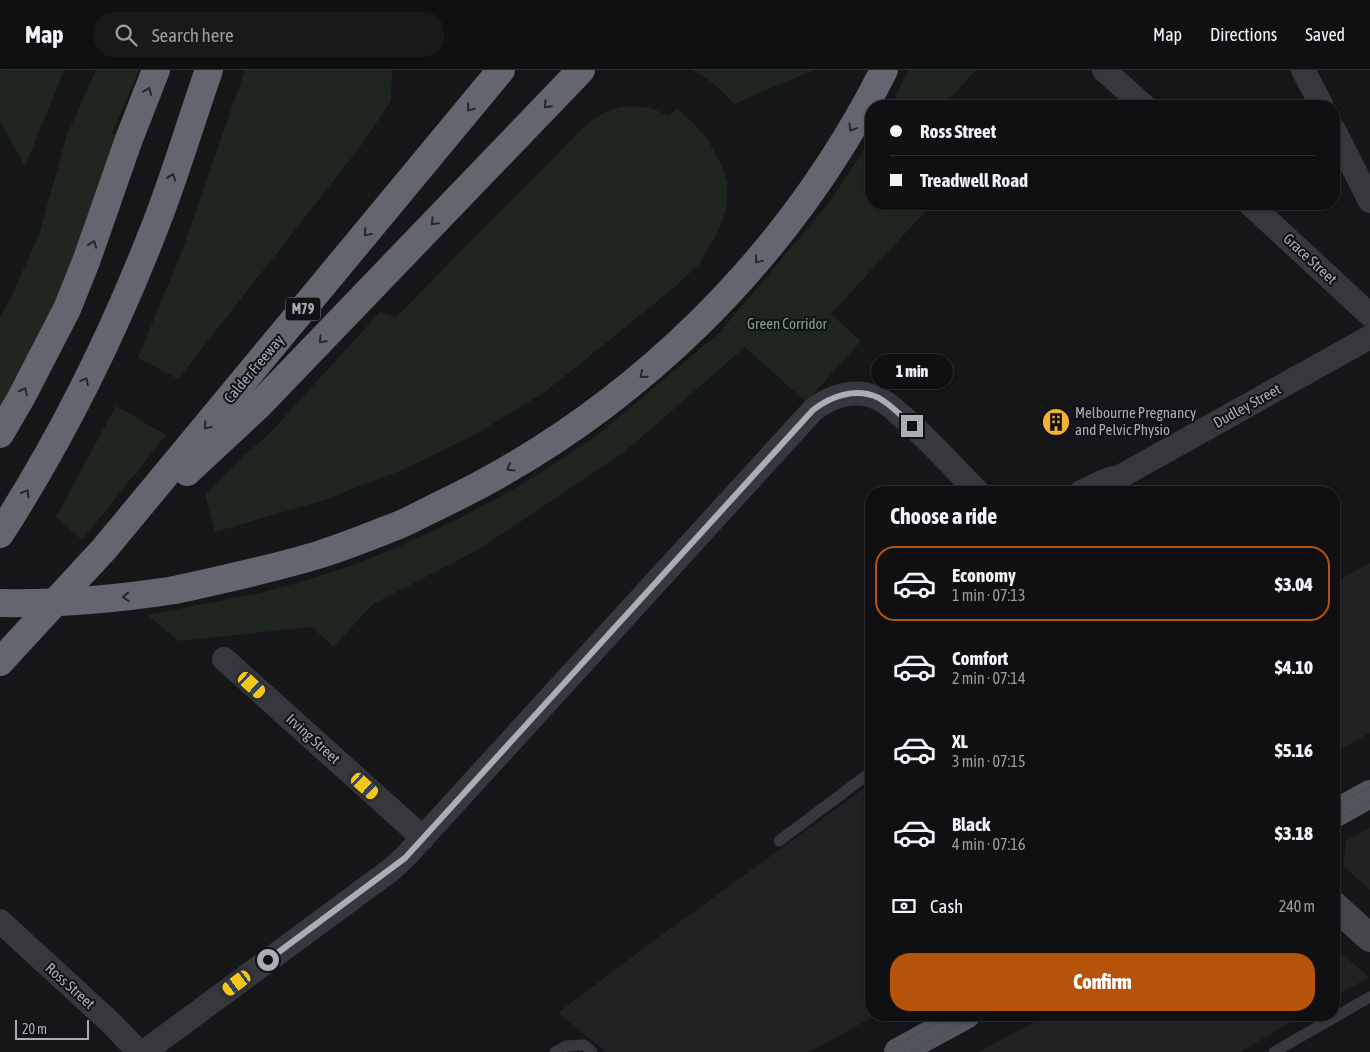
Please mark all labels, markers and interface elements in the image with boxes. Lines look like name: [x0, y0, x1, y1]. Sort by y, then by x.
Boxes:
search box: [94, 12, 444, 57]
text: Map: [25, 21, 64, 48]
icon: search: [112, 21, 140, 49]
text: Search here: [152, 24, 234, 46]
text: Map: [1153, 24, 1182, 45]
text: Directions: [1210, 24, 1277, 45]
text: Saved: [1305, 24, 1345, 45]
one-way arrow: [142, 88, 152, 96]
one-way arrow: [544, 99, 553, 108]
one-way arrow: [466, 102, 475, 111]
text: Ross Street: [920, 120, 996, 142]
one-way arrow: [849, 123, 859, 132]
text: Treadwell Road: [920, 169, 1028, 191]
one-way arrow: [166, 173, 176, 182]
one-way arrow: [431, 217, 440, 226]
one-way arrow: [363, 228, 372, 237]
street label: Grace Street: [1280, 230, 1340, 287]
one-way arrow: [87, 241, 97, 249]
one-way arrow: [755, 254, 763, 263]
road number: M79: [286, 298, 320, 320]
park label: Green Corridor: [747, 315, 828, 332]
street label: Calder Freeway: [220, 331, 287, 406]
one-way arrow: [319, 334, 328, 343]
callout: 1 min: [871, 354, 953, 388]
text: 1 min: [896, 362, 928, 380]
one-way arrow: [640, 369, 649, 377]
one-way arrow: [79, 377, 89, 386]
street label: Dudley Street: [1210, 380, 1283, 431]
one-way arrow: [18, 388, 28, 397]
place label: Melbourne Pregnancy and Pelvic Physio: [1075, 404, 1196, 438]
building icon: Melbourne Pregnancy and Pelvic Physio: [1041, 407, 1071, 437]
route end: [901, 415, 923, 437]
one-way arrow: [203, 420, 212, 429]
one-way arrow: [507, 462, 516, 472]
one-way arrow: [20, 490, 30, 499]
text: Choose a ride: [890, 503, 997, 529]
icon: car: [892, 561, 937, 606]
text: Economy: [952, 564, 1016, 586]
text: $3.04: [1275, 573, 1313, 595]
text: 1 min · 07:13: [952, 586, 1025, 604]
one-way arrow: [122, 591, 130, 602]
icon: car: [892, 644, 937, 689]
text: Comfort: [952, 647, 1008, 669]
text: $4.10: [1275, 656, 1313, 678]
car: [235, 669, 268, 701]
text: 2 min · 07:14: [952, 669, 1025, 687]
street label: Irving Street: [283, 710, 344, 767]
icon: car: [892, 727, 937, 772]
text: XL: [952, 730, 968, 752]
text: $5.16: [1275, 739, 1313, 761]
text: 3 min · 07:15: [952, 752, 1025, 770]
car: [348, 770, 381, 802]
icon: car: [892, 810, 937, 855]
text: Black: [952, 813, 990, 835]
text: $3.18: [1275, 822, 1313, 844]
text: 4 min · 07:16: [952, 835, 1025, 853]
icon: cash: [890, 892, 918, 920]
text: Cash: [930, 895, 963, 917]
text: 240 m: [1279, 897, 1315, 915]
route start: [257, 949, 279, 971]
button: Confirm: [890, 953, 1315, 1011]
street label: Ross Street: [42, 959, 98, 1012]
car: [220, 968, 253, 998]
scale bar: [15, 1017, 89, 1040]
text: 20 m: [22, 1021, 47, 1037]

